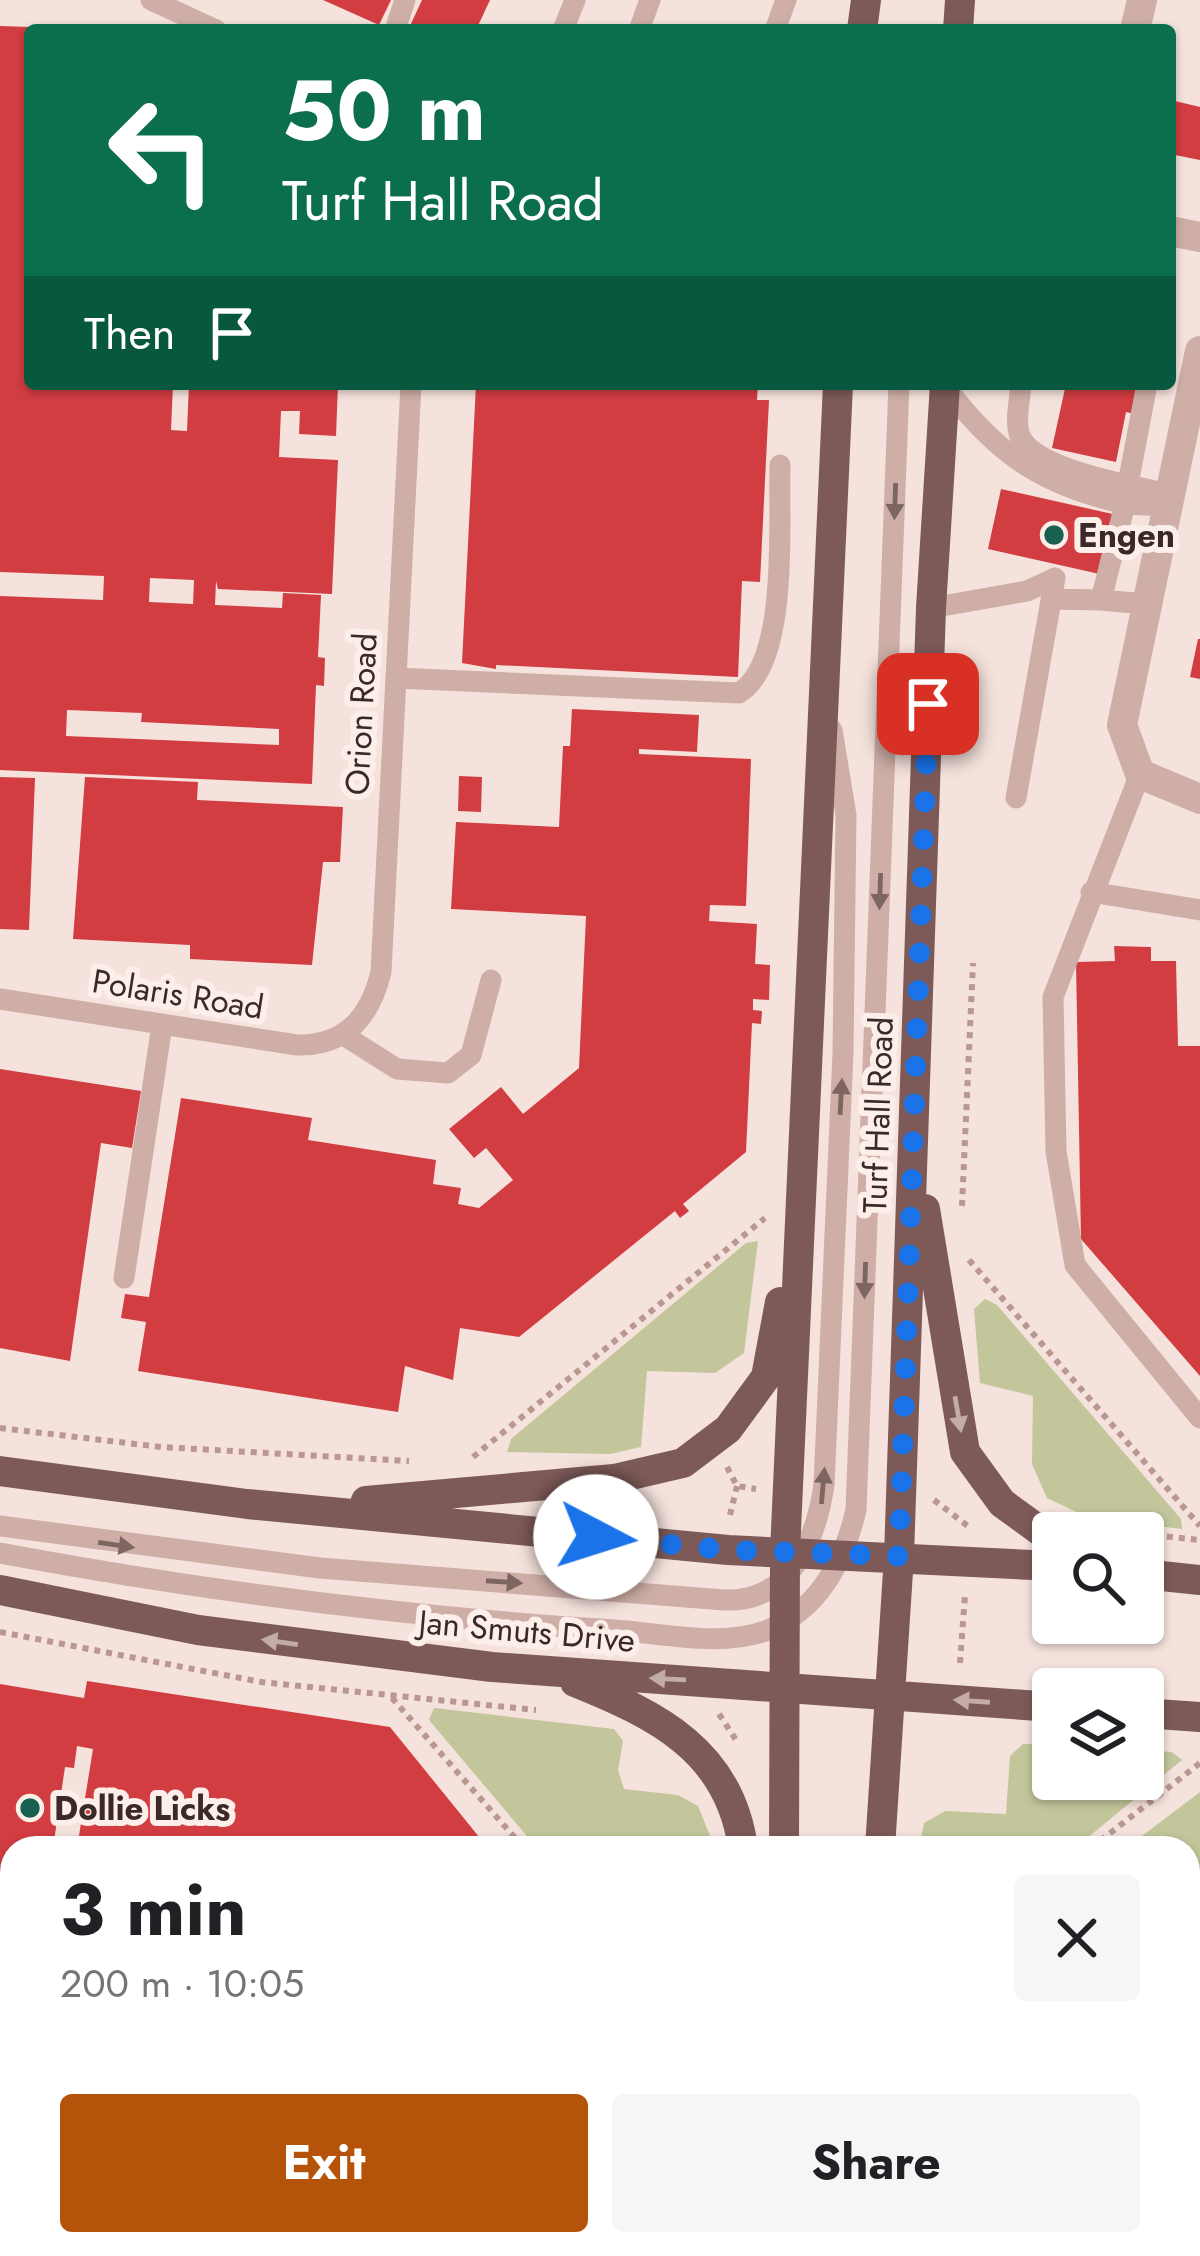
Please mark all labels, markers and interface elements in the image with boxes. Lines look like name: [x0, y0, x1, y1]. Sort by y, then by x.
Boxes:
text: 50 m: [282, 50, 486, 172]
icon: left: [84, 72, 240, 228]
text: Turf Hall Road: [282, 162, 603, 240]
icon: arrive: [199, 300, 265, 366]
text: Then: [84, 301, 175, 366]
one-way arrow: [885, 483, 904, 521]
place label: Engen: [1078, 512, 1175, 559]
marker: Engen: [1041, 522, 1067, 548]
street label: Orion Road: [333, 632, 389, 796]
pin: [877, 653, 979, 755]
icon: arrive: [895, 671, 961, 737]
one-way arrow: [870, 873, 889, 911]
street label: Polaris Road: [89, 957, 267, 1031]
street label: Turf Hall Road: [851, 1016, 905, 1214]
one-way arrow: [832, 1077, 851, 1115]
one-way arrow: [855, 1262, 874, 1300]
one-way arrow: [949, 1395, 968, 1433]
one-way arrow: [814, 1467, 833, 1504]
position arrow: [533, 1474, 659, 1600]
map controls: [1032, 1512, 1164, 1800]
button: search: [1032, 1512, 1164, 1644]
one-way arrow: [97, 1536, 135, 1555]
one-way arrow: [486, 1573, 523, 1592]
street label: Jan Smuts Drive: [413, 1598, 637, 1664]
one-way arrow: [261, 1632, 298, 1651]
button: layers: [1032, 1668, 1164, 1800]
one-way arrow: [648, 1669, 686, 1688]
one-way arrow: [952, 1692, 990, 1711]
place label: Dollie Licks: [54, 1785, 230, 1832]
marker: Dollie Licks: [17, 1795, 43, 1821]
text: 3 min: [60, 1858, 247, 1962]
button: close: [1014, 1875, 1140, 2001]
text: 200 m · 10:05: [60, 1955, 304, 2012]
button: Exit: [60, 2094, 588, 2232]
button: Share: [612, 2094, 1140, 2232]

